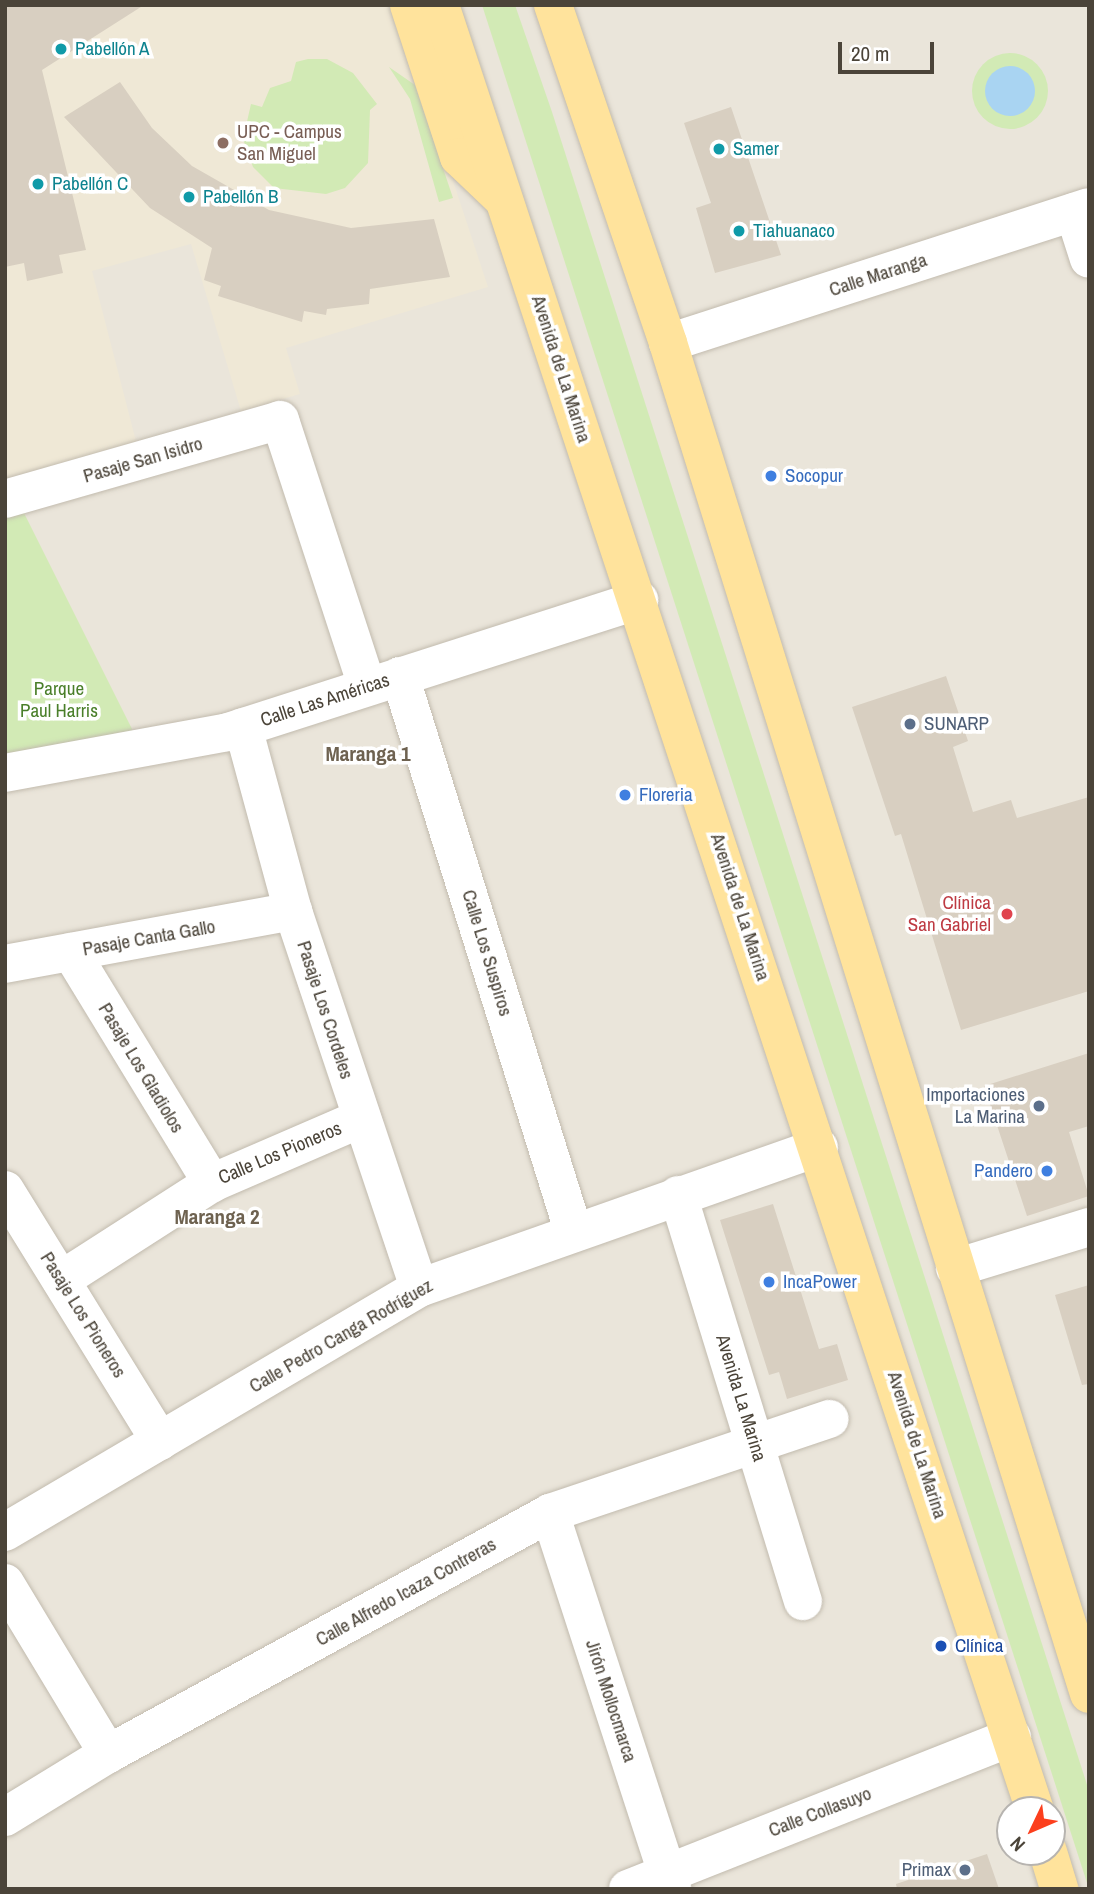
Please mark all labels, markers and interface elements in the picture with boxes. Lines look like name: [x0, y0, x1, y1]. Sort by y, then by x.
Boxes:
scale bar: [842, 28, 938, 72]
place label: Pabellón A: [75, 38, 150, 60]
text: 20 m: [851, 39, 889, 68]
marker: Pabellón A: [53, 41, 69, 57]
place label: UPC - Campus San Miguel: [237, 121, 342, 165]
marker: UPC - Campus San Miguel: [215, 135, 231, 151]
place label: Samer: [733, 138, 779, 160]
marker: Samer: [711, 141, 727, 157]
place label: Pabellón C: [52, 173, 128, 195]
marker: Pabellón C: [30, 176, 46, 192]
place label: Pabellón B: [203, 186, 278, 208]
marker: Pabellón B: [181, 189, 197, 205]
place label: Tiahuanaco: [753, 220, 835, 242]
marker: Tiahuanaco: [731, 223, 747, 239]
street label: Calle Maranga: [826, 249, 930, 301]
street label: Avenida de La Marina: [527, 293, 595, 445]
street label: Pasaje San Isidro: [81, 432, 205, 488]
place label: Socopur: [785, 465, 843, 487]
marker: Socopur: [763, 468, 779, 484]
street label: Calle Las Américas: [257, 668, 393, 732]
park label: Parque Paul Harris: [20, 678, 98, 722]
place label: SUNARP: [924, 713, 989, 735]
marker: SUNARP: [902, 716, 918, 732]
district label: Maranga 1: [325, 741, 411, 767]
place label: Floreria: [639, 784, 693, 806]
marker: Floreria: [617, 787, 633, 803]
street label: Avenida de La Marina: [706, 831, 774, 983]
street label: Calle Los Suspiros: [457, 887, 517, 1019]
place label: Clínica San Gabriel: [908, 892, 991, 936]
marker: Clínica San Gabriel: [997, 904, 1017, 924]
street label: Pasaje Canta Gallo: [81, 915, 217, 961]
street label: Pasaje Los Cordeles: [292, 938, 358, 1082]
street label: Pasaje Los Gladiolos: [93, 999, 189, 1137]
place label: Importaciones La Marina: [926, 1084, 1025, 1128]
marker: Importaciones La Marina: [1031, 1098, 1047, 1114]
street label: Calle Los Pioneros: [215, 1117, 345, 1189]
place label: Pandero: [974, 1160, 1033, 1182]
marker: Pandero: [1039, 1163, 1055, 1179]
district label: Maranga 2: [174, 1204, 260, 1230]
street label: Pasaje Los Pioneros: [35, 1248, 131, 1382]
place label: IncaPower: [783, 1271, 857, 1293]
street label: Calle Pedro Canga Rodríguez: [245, 1274, 437, 1398]
marker: IncaPower: [761, 1274, 777, 1290]
street label: Avenida La Marina: [711, 1332, 771, 1464]
street label: Avenida de La Marina: [883, 1369, 951, 1521]
street label: Calle Alfredo Icaza Contreras: [311, 1533, 501, 1651]
place label: Clínica: [955, 1635, 1003, 1657]
street label: Jirón Mollocmarca: [580, 1637, 642, 1765]
marker: Clínica: [933, 1638, 949, 1654]
street label: Calle Collasuyo: [765, 1782, 875, 1842]
north arrow: [996, 1796, 1066, 1866]
text: N: [1004, 1831, 1031, 1857]
place label: Primax: [902, 1859, 951, 1881]
marker: Primax: [957, 1862, 973, 1878]

